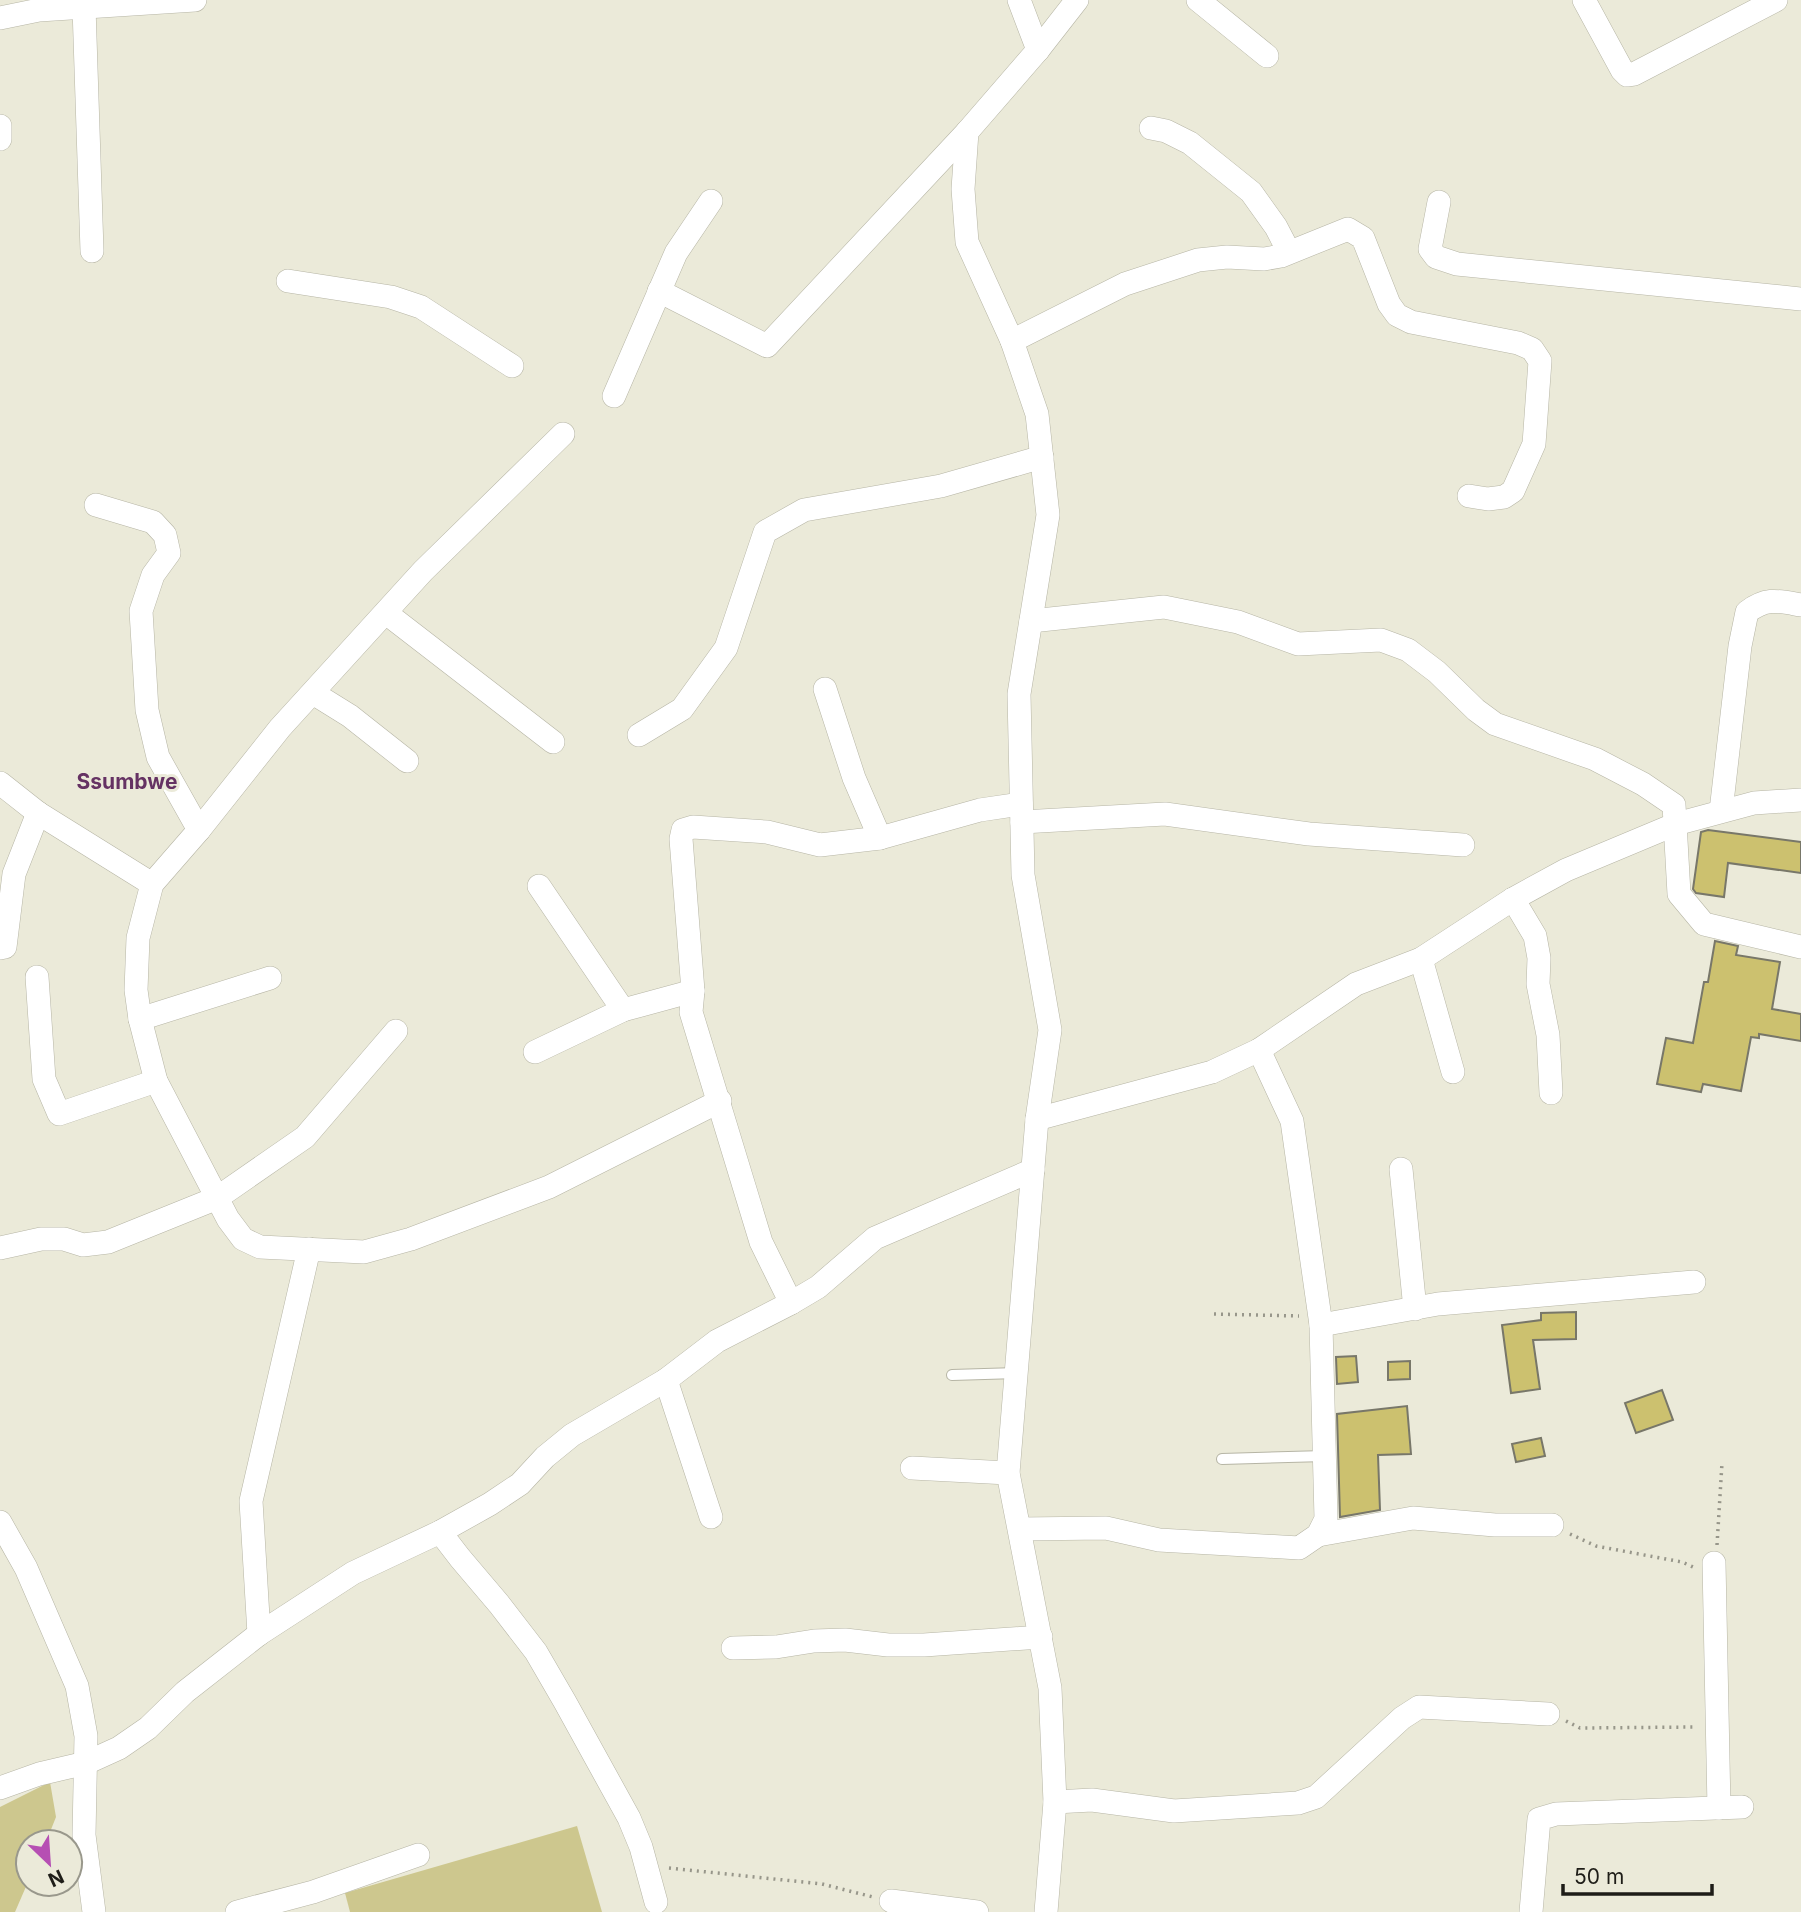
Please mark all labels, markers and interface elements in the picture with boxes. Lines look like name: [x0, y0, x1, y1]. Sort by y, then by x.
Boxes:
district label: Ssumbwe: [77, 769, 177, 794]
north arrow: [14, 1828, 84, 1898]
scale bar: [1563, 1853, 1712, 1897]
text: N: [45, 1864, 67, 1891]
text: 50 m: [1574, 1864, 1624, 1889]

